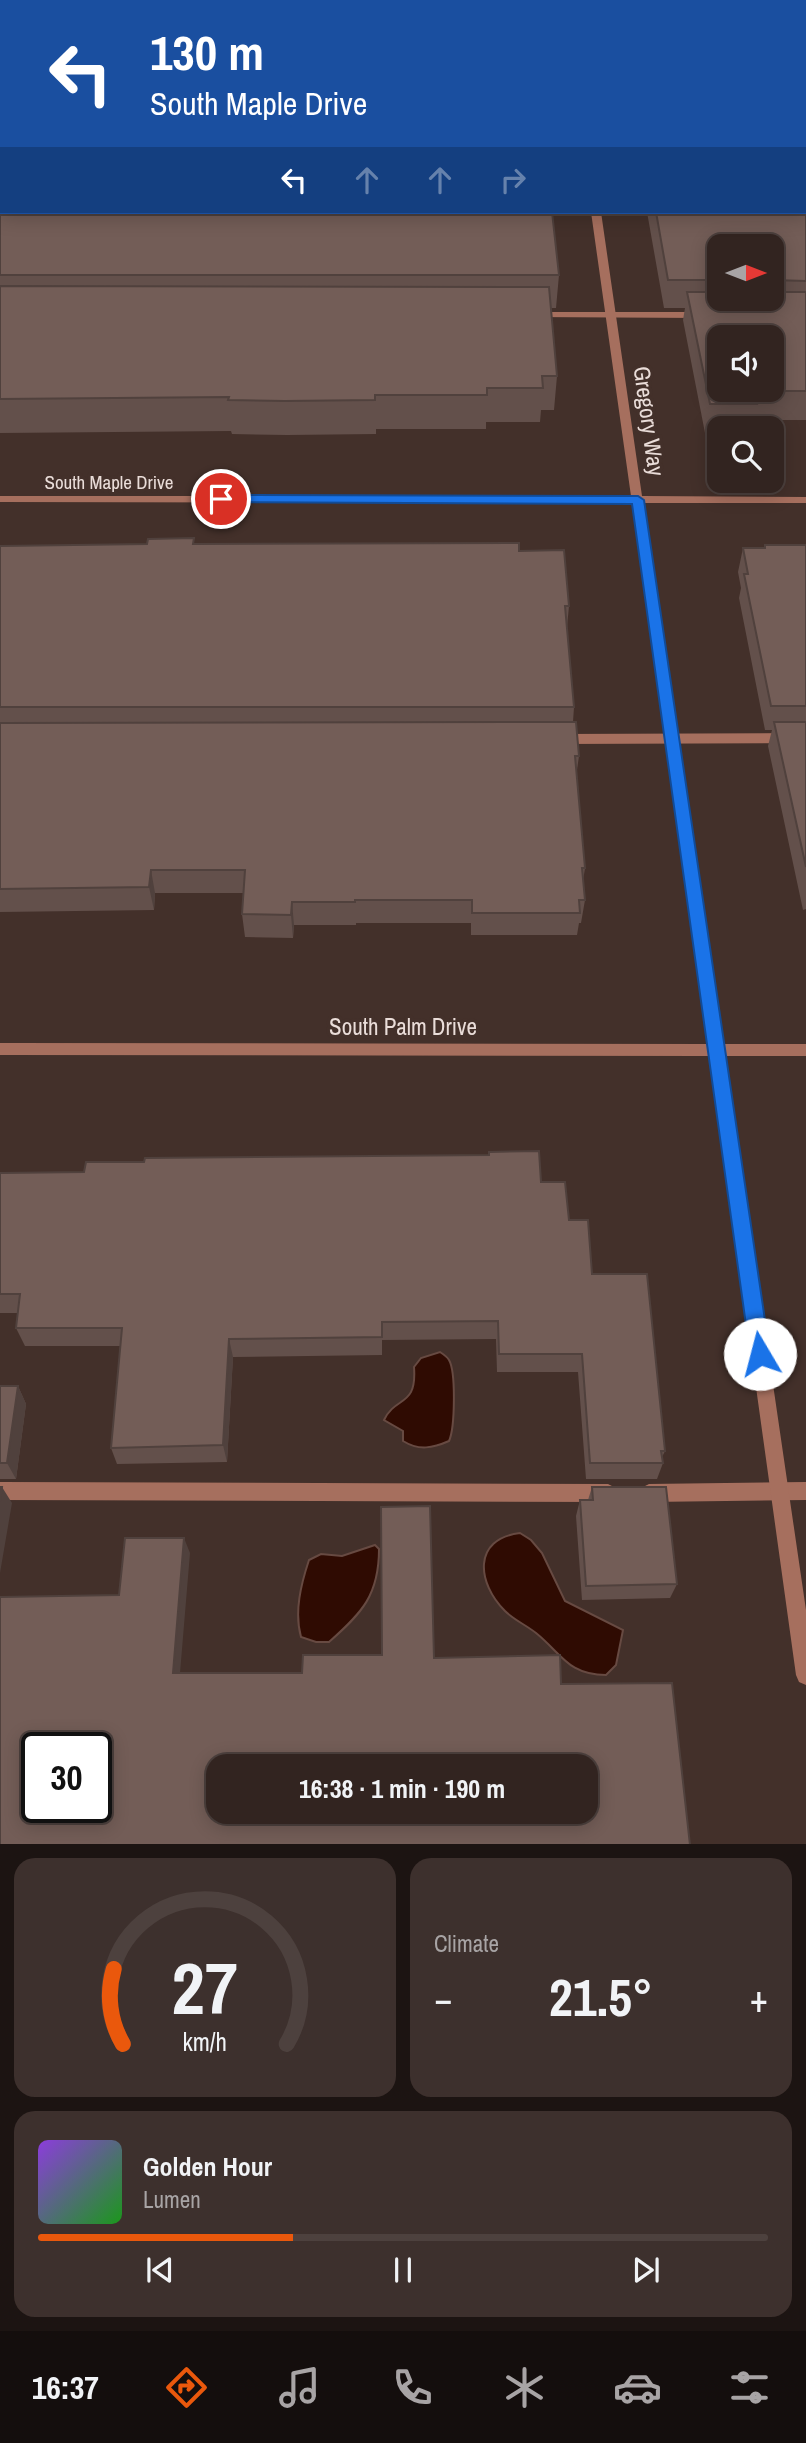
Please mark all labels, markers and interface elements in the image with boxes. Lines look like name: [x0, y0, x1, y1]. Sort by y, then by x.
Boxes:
text: 130 m: [150, 19, 264, 85]
icon: left: [35, 28, 126, 119]
text: South Maple Drive: [150, 82, 367, 125]
icon: left: [275, 161, 313, 199]
icon: ahead: [348, 161, 386, 199]
icon: ahead: [421, 161, 459, 199]
icon: right: [494, 161, 532, 199]
north arrow: [707, 234, 784, 312]
map controls: [707, 234, 784, 493]
button: sound: [707, 325, 784, 402]
street label: Gregory Way: [626, 364, 673, 478]
button: search: [707, 416, 784, 493]
street label: South Maple Drive: [44, 469, 174, 495]
pin: [191, 469, 251, 529]
icon: arrive: [202, 480, 240, 518]
street label: South Palm Drive: [329, 1011, 477, 1042]
position arrow: [723, 1317, 797, 1391]
speed limit sign: 30: [21, 1732, 112, 1823]
text: 16:38 · 1 min · 190 m: [299, 1771, 505, 1806]
text: Climate: [434, 1928, 499, 1959]
text: 27: [172, 1939, 238, 2037]
text: 21.5°: [549, 1962, 653, 2032]
text: −: [434, 1973, 452, 2024]
text: +: [750, 1973, 768, 2024]
text: km/h: [183, 2024, 227, 2058]
text: Golden Hour: [143, 2149, 272, 2184]
text: Lumen: [143, 2184, 201, 2215]
icon: previous: [141, 2251, 179, 2289]
icon: pause: [384, 2251, 422, 2289]
icon: next: [627, 2251, 665, 2289]
icon: directions: [162, 2363, 211, 2412]
icon: music: [275, 2363, 324, 2412]
icon: phone: [388, 2363, 437, 2412]
icon: climate: [500, 2363, 549, 2412]
icon: car: [613, 2363, 662, 2412]
icon: filters: [725, 2363, 774, 2412]
text: 16:37: [32, 2366, 99, 2409]

